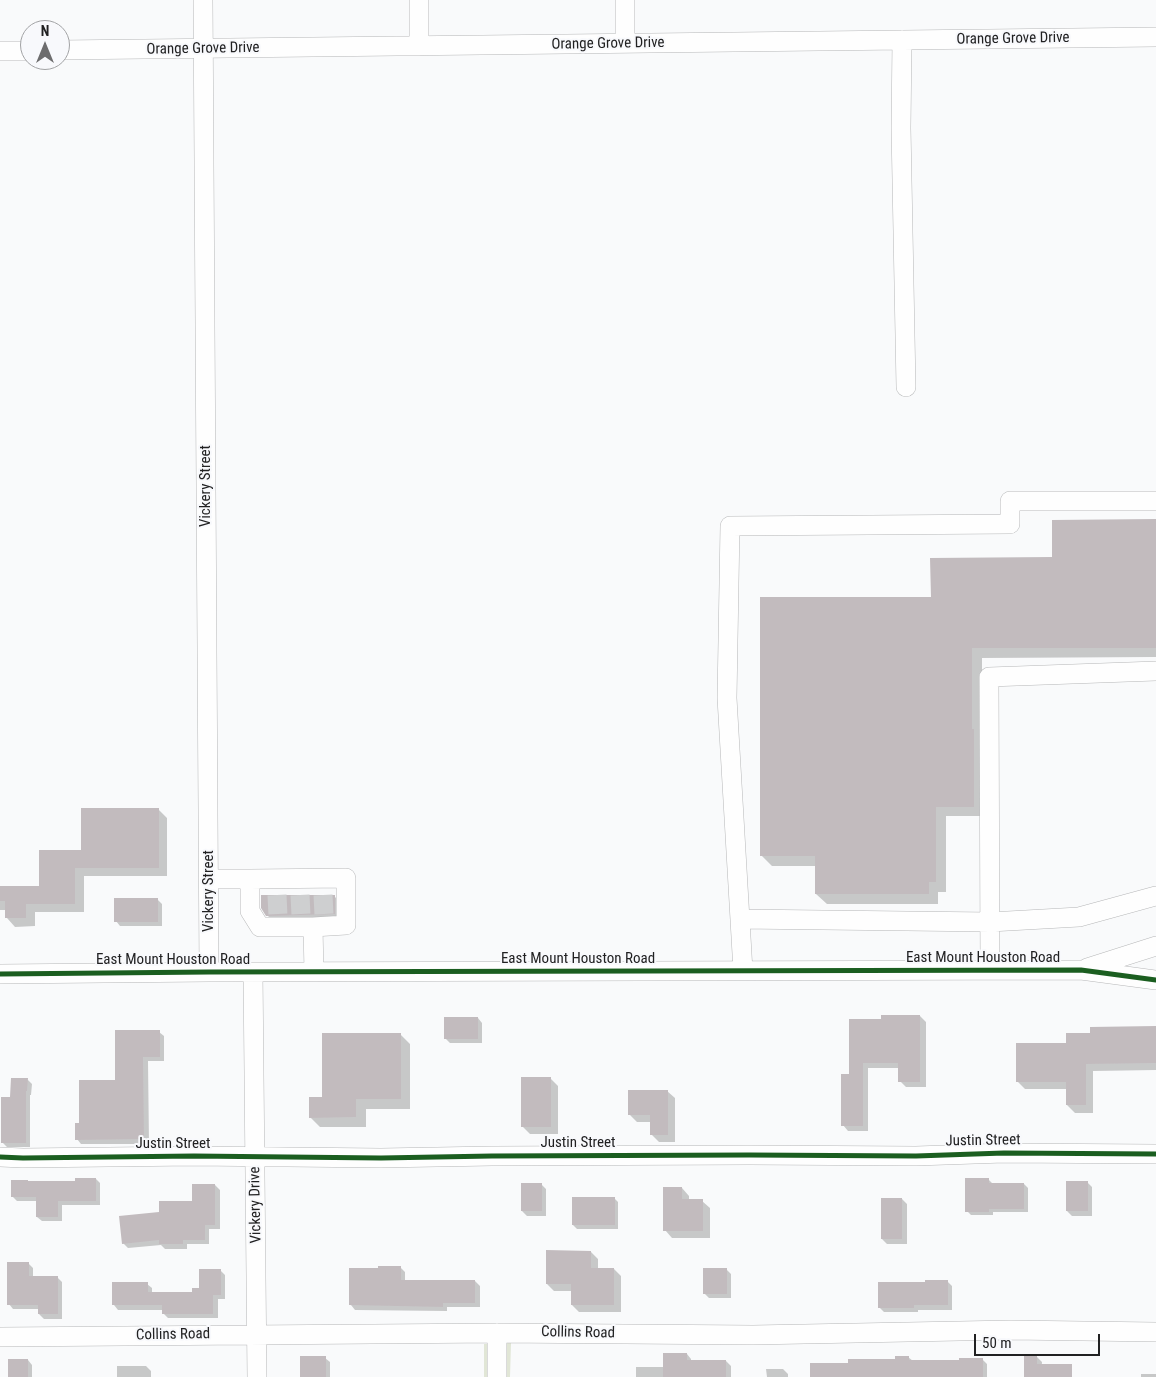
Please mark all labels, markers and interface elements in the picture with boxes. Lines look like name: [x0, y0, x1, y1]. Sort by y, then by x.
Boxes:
north arrow: [20, 20, 70, 70]
text: N: [41, 23, 49, 39]
street label: Orange Grove Drive: [956, 29, 1070, 49]
street label: Orange Grove Drive: [551, 34, 665, 54]
street label: Orange Grove Drive: [146, 39, 260, 59]
street label: Vickery Street: [197, 445, 215, 527]
street label: Vickery Street: [200, 850, 218, 932]
street label: East Mount Houston Road: [906, 949, 1060, 967]
street label: East Mount Houston Road: [501, 950, 655, 968]
street label: East Mount Houston Road: [96, 951, 250, 969]
street label: Justin Street: [945, 1131, 1021, 1151]
street label: Justin Street: [540, 1134, 616, 1152]
street label: Justin Street: [135, 1135, 211, 1153]
street label: Vickery Drive: [246, 1166, 266, 1244]
street label: Collins Road: [541, 1323, 615, 1343]
scale bar: [976, 1324, 1102, 1356]
street label: Collins Road: [136, 1325, 210, 1345]
text: 50 m: [982, 1334, 1012, 1352]

